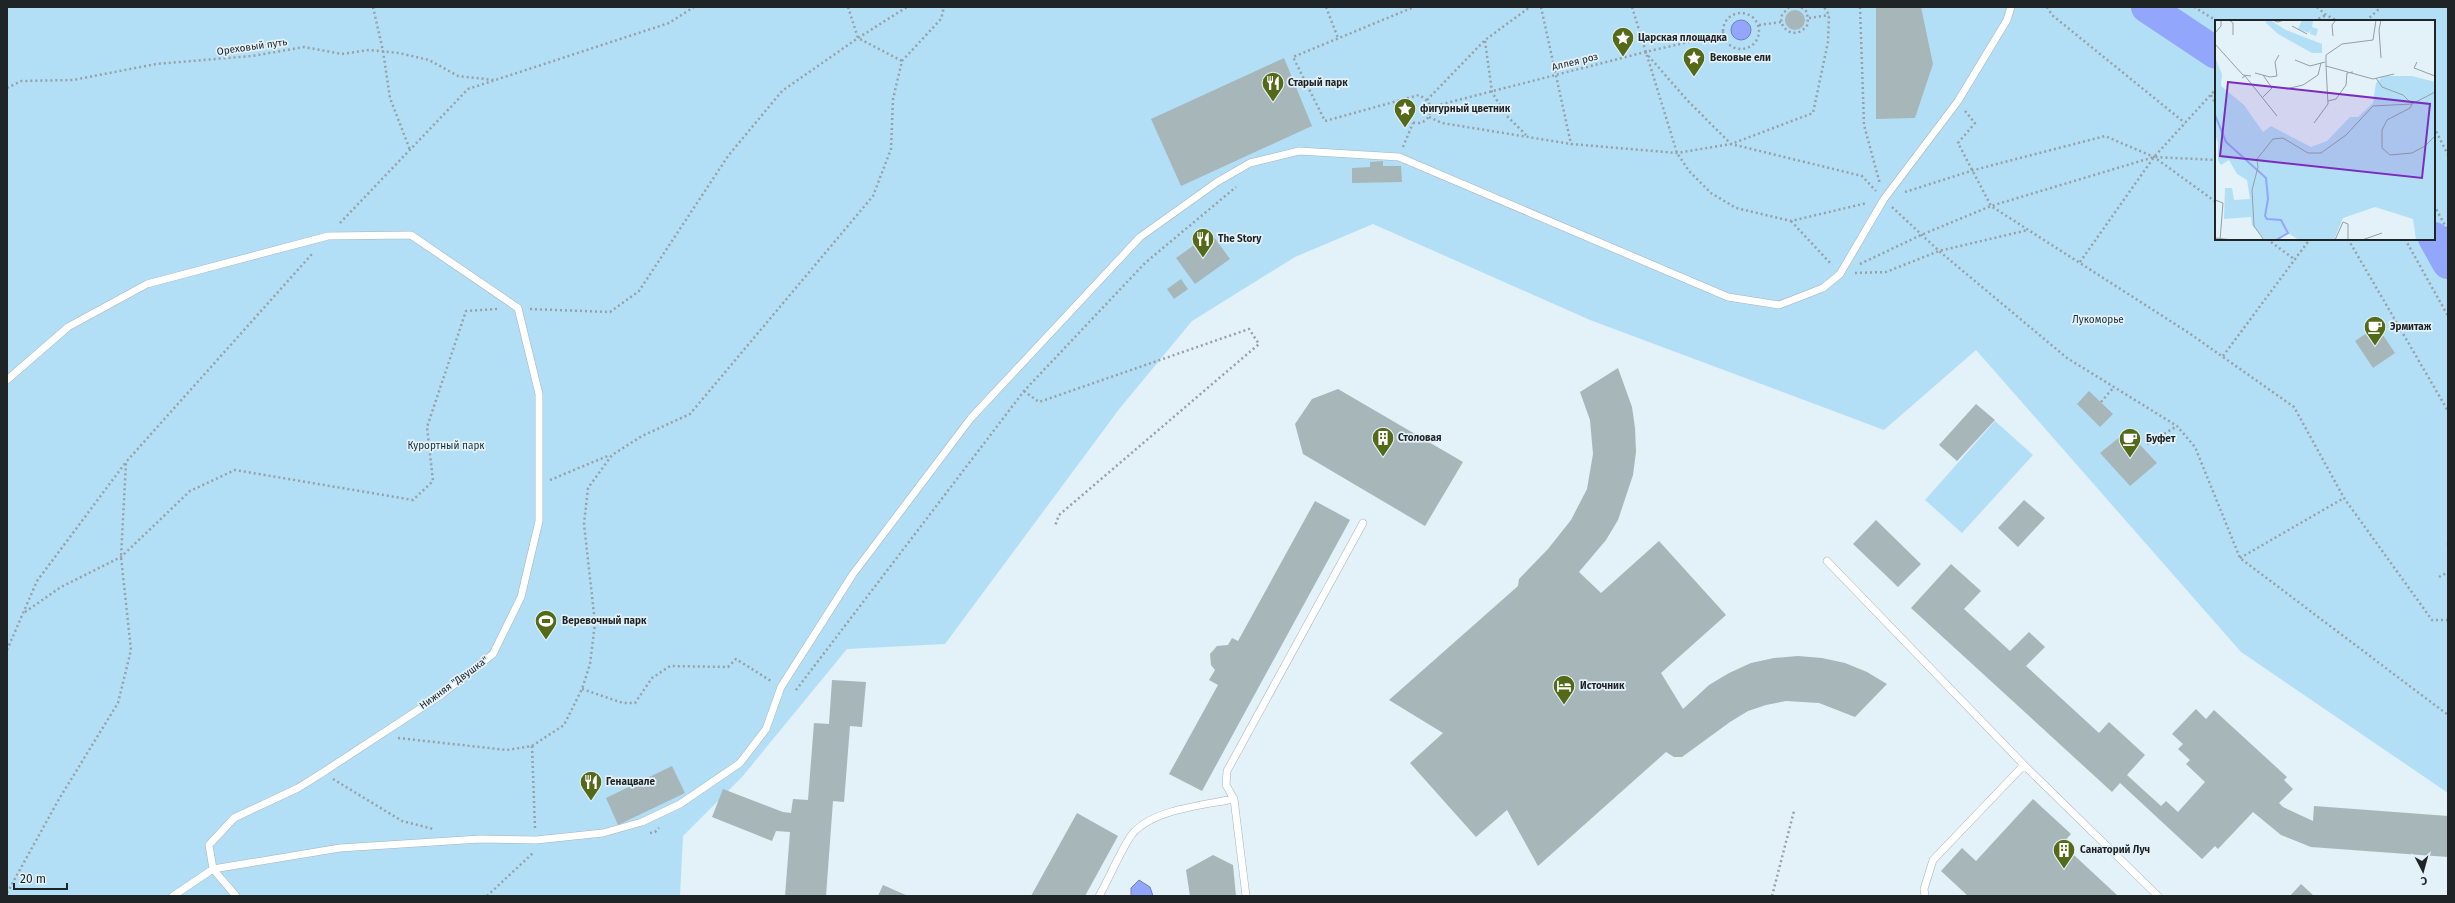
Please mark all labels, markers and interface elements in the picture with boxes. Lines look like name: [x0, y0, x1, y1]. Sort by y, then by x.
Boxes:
inset map: [2215, 20, 2435, 240]
place icon: Царская площадка: [1610, 25, 1636, 58]
place label: Царская площадка: [1638, 32, 1728, 44]
street label: Ореховый путь: [216, 36, 288, 58]
place icon: Вековые ели: [1681, 45, 1707, 78]
street label: Аллея роз: [1551, 50, 1599, 74]
place label: Вековые ели: [1710, 52, 1771, 64]
restaurant icon: Старый парк: [1260, 70, 1286, 103]
place label: Старый парк: [1288, 77, 1348, 89]
place icon: фигурный цветник: [1392, 96, 1418, 129]
place label: фигурный цветник: [1420, 103, 1511, 115]
restaurant icon: The Story: [1190, 226, 1216, 259]
place label: The Story: [1218, 233, 1262, 245]
park label: Лукоморье: [2072, 314, 2124, 326]
cafe icon: Эрмитаж: [2362, 314, 2388, 347]
place label: Эрмитаж: [2390, 321, 2432, 333]
building icon: Столовая: [1370, 425, 1396, 458]
cafe icon: Буфет: [2117, 426, 2143, 459]
place label: Столовая: [1398, 432, 1442, 444]
place label: Буфет: [2146, 433, 2176, 445]
park label: Курортный парк: [407, 440, 485, 452]
sports icon: Веревочный парк: [533, 608, 559, 641]
place label: Веревочный парк: [562, 615, 647, 627]
street label: Нижняя "Двушка": [417, 654, 491, 712]
hotel icon: Источник: [1551, 673, 1577, 706]
place label: Источник: [1580, 680, 1625, 692]
restaurant icon: Генацвале: [578, 769, 604, 802]
place label: Генацвале: [606, 776, 656, 788]
building icon: Cанаторий Луч: [2051, 837, 2077, 870]
place label: Cанаторий Луч: [2080, 844, 2150, 856]
north arrow: [2403, 851, 2443, 891]
scale bar: [14, 865, 67, 891]
text: 20 m: [20, 872, 46, 886]
text: С: [2419, 874, 2428, 887]

